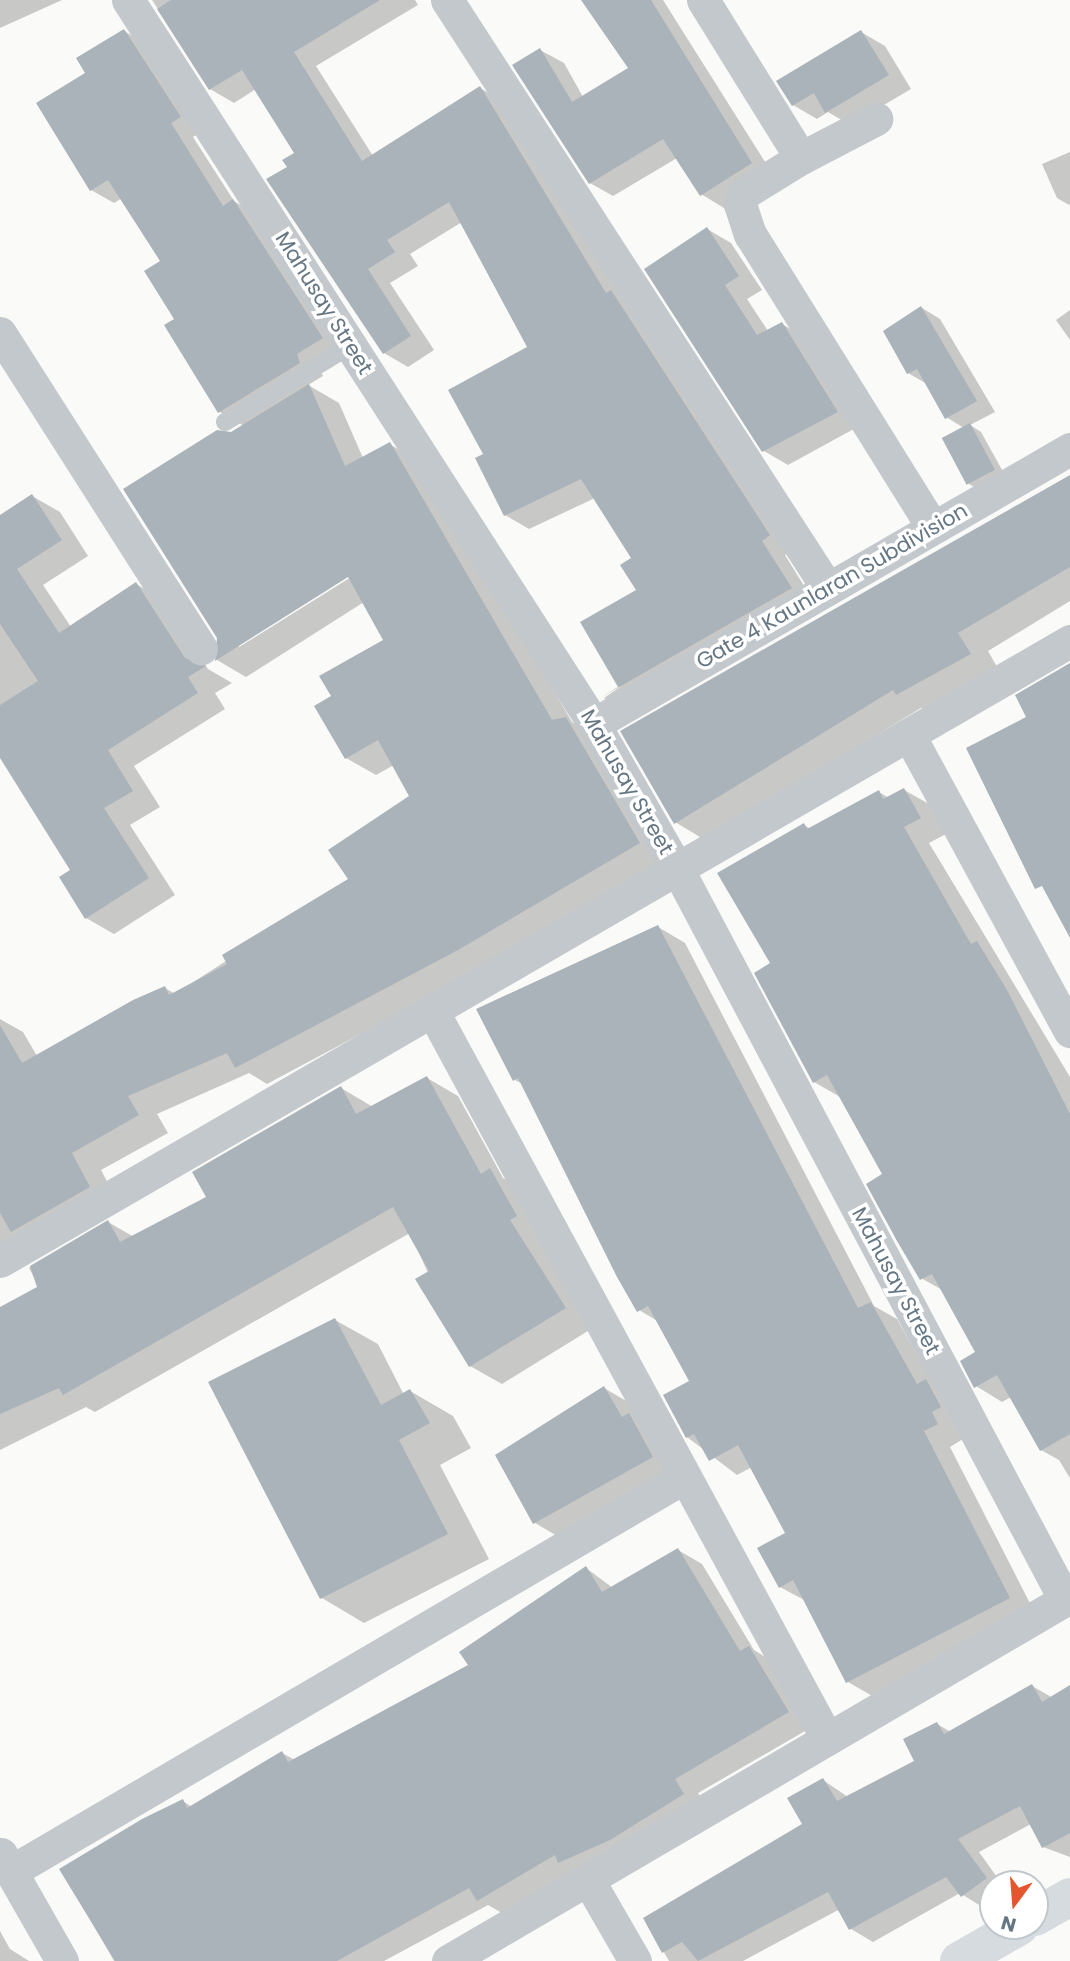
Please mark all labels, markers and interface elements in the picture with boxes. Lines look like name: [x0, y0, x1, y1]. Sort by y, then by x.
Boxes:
street label: Mahusay Street: [270, 227, 378, 379]
street label: Gate 4 Kaunlaran Subdivision: [692, 498, 972, 674]
street label: Mahusay Street: [575, 705, 679, 859]
street label: Mahusay Street: [847, 1203, 945, 1359]
north arrow: [979, 1870, 1049, 1940]
text: N: [998, 1909, 1019, 1939]

